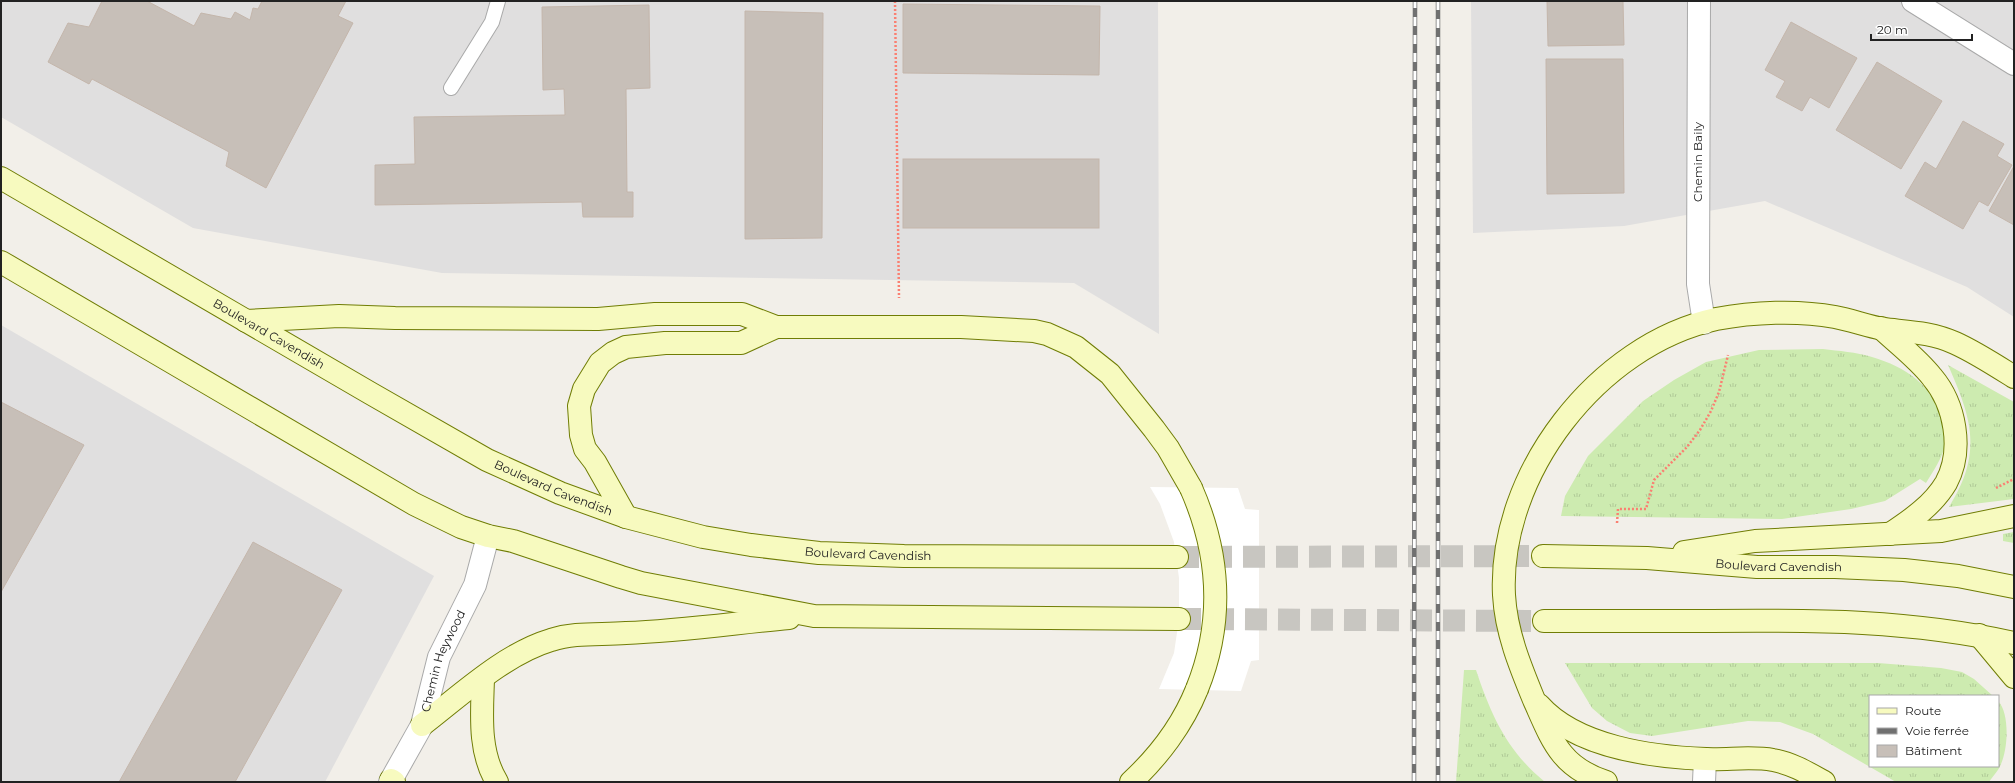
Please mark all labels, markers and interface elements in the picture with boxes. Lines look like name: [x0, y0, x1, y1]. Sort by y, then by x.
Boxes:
scale bar: [1871, 16, 1972, 42]
text: 20 m: [1877, 22, 1908, 37]
street label: Chemin Baily: [1690, 121, 1705, 202]
street label: Boulevard Cavendish: [211, 295, 328, 372]
street label: Boulevard Cavendish: [492, 456, 615, 519]
street label: Boulevard Cavendish: [804, 543, 931, 563]
street label: Boulevard Cavendish: [1715, 556, 1842, 574]
street label: Chemin Heywood: [418, 607, 468, 714]
legend: [1869, 695, 1999, 767]
text: Route: [1905, 703, 1941, 718]
text: Voie ferrée: [1905, 723, 1969, 738]
text: Bâtiment: [1905, 743, 1962, 758]

